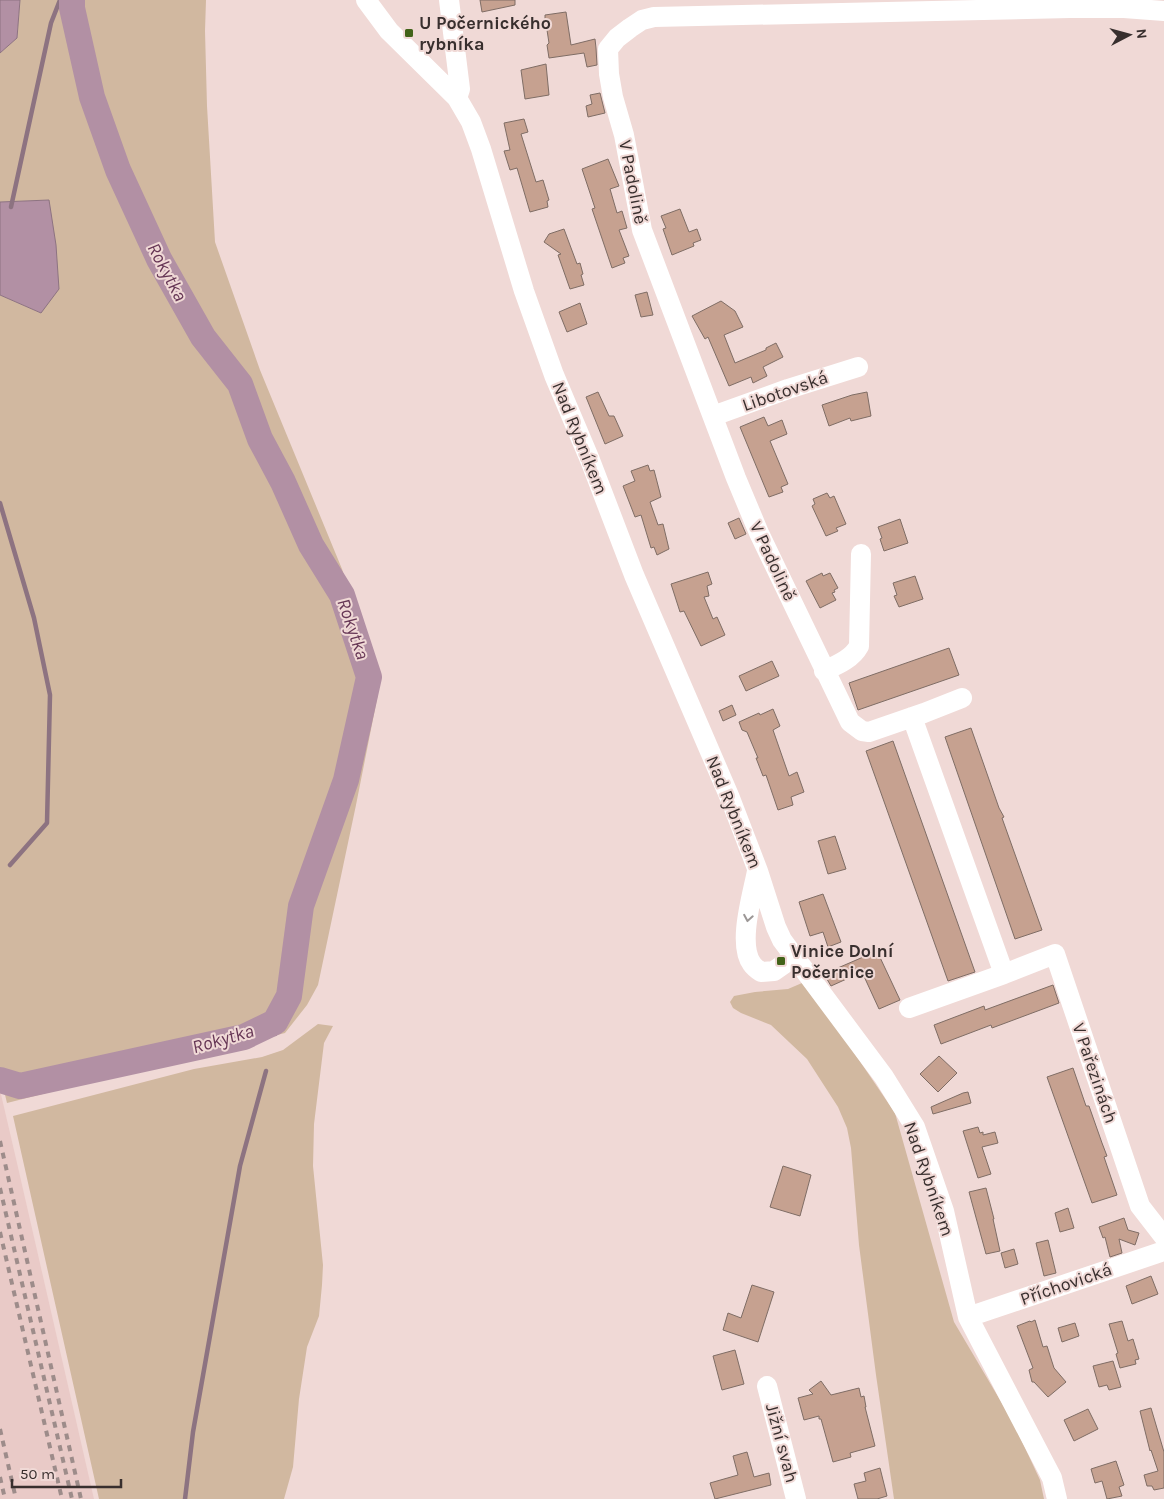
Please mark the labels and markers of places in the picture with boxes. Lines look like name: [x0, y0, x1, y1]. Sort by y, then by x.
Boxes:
place label: U Počernického rybníka: [419, 12, 551, 55]
marker: U Počernického rybníka: [403, 27, 415, 39]
place label: Vinice Dolní Počernice: [791, 940, 895, 983]
marker: Vinice Dolní Počernice: [775, 955, 787, 967]

